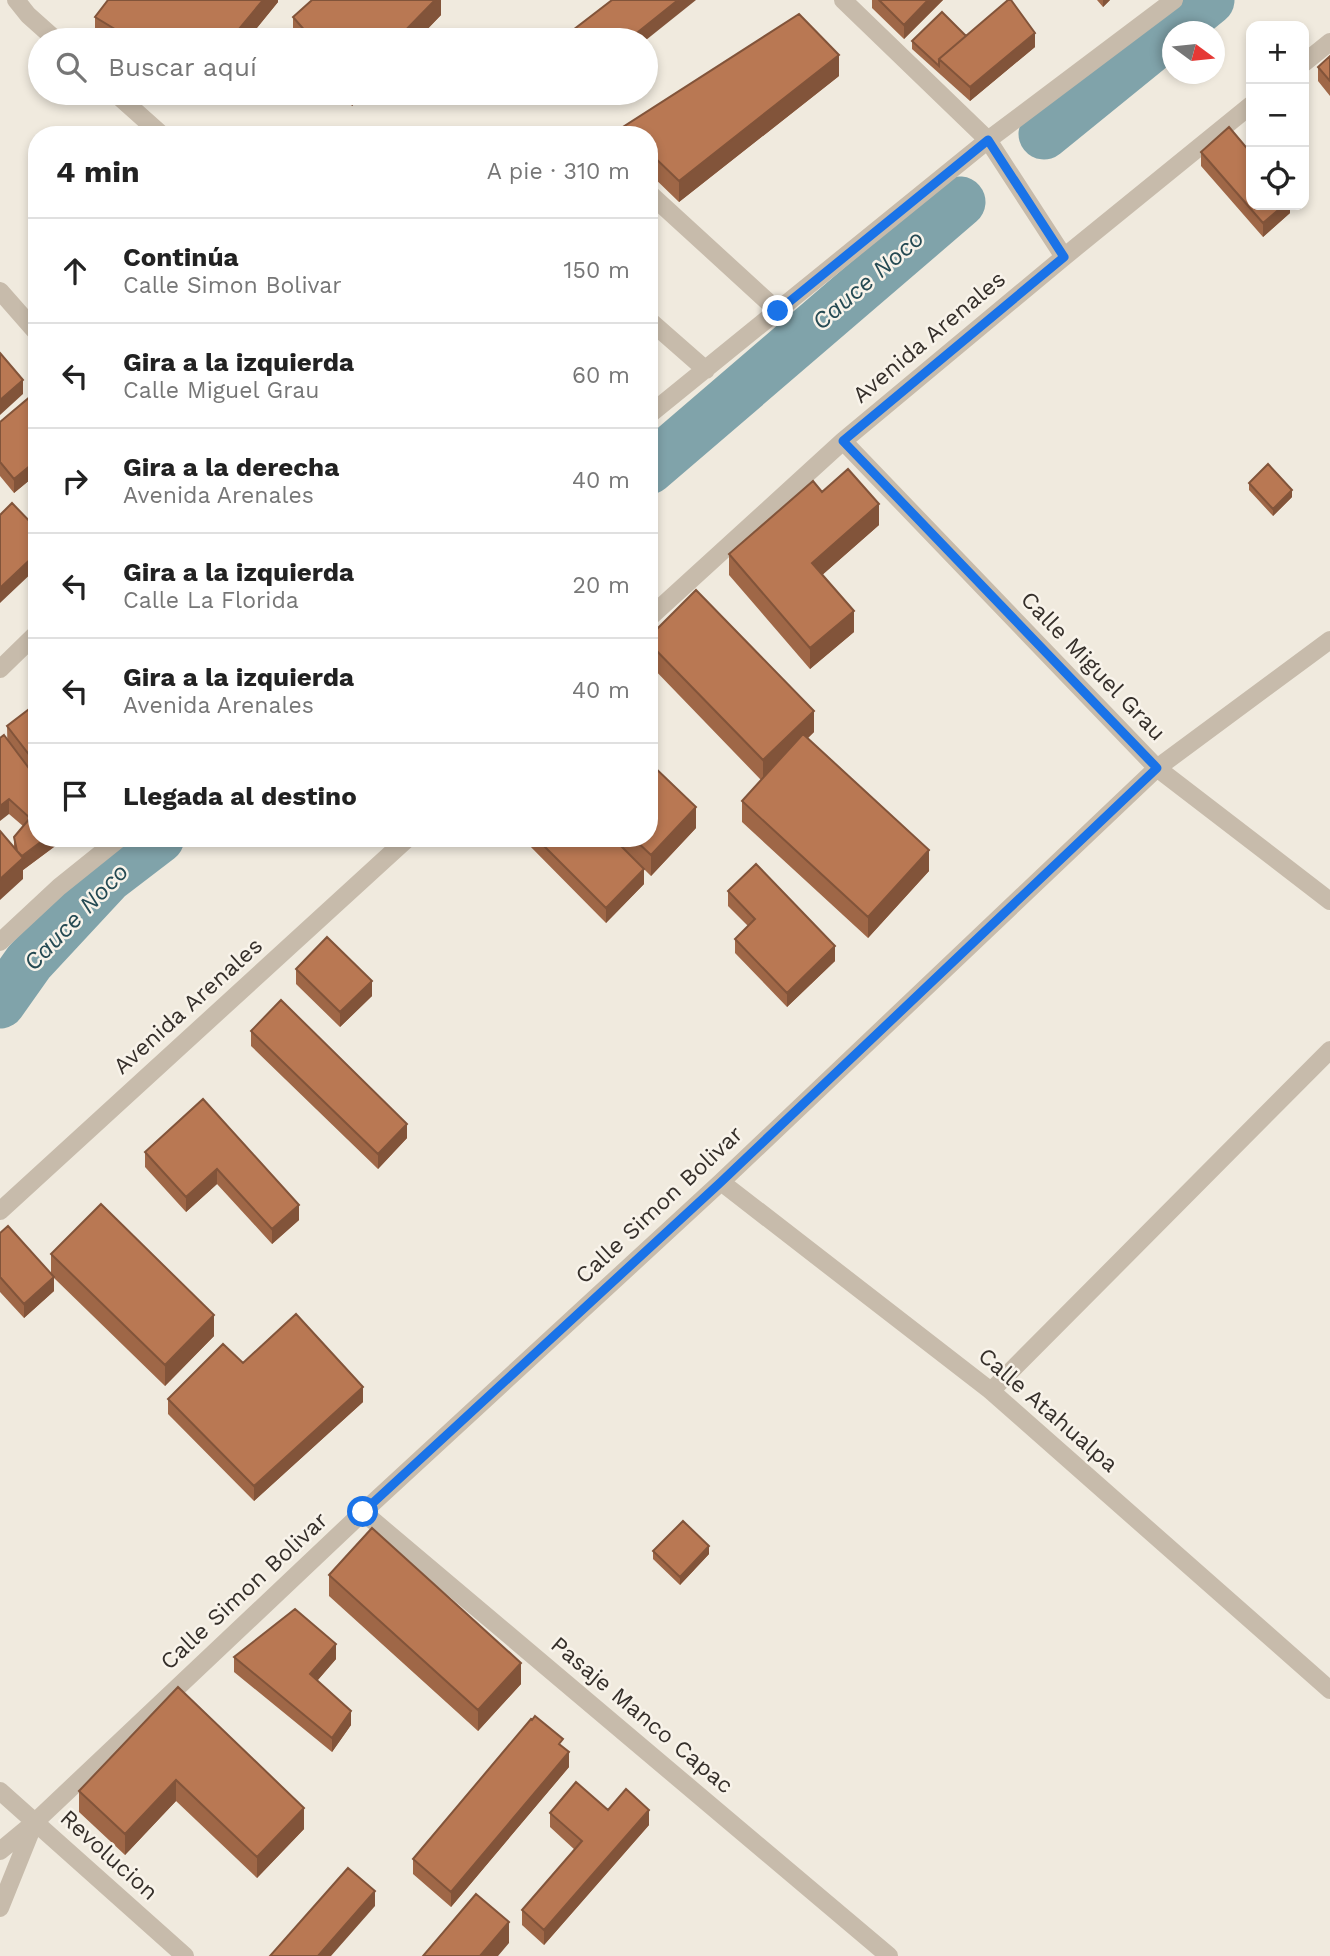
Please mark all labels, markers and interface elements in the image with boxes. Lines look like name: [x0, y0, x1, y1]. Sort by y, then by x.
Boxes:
north arrow: [1162, 21, 1225, 84]
map controls: [1246, 21, 1309, 210]
button: +: [1246, 21, 1309, 84]
search box: [28, 28, 658, 105]
icon: search: [52, 48, 90, 86]
text: Buscar aquí: [108, 52, 257, 82]
button: −: [1246, 84, 1309, 147]
button: locate: [1246, 147, 1309, 210]
text: 4 min: [56, 154, 140, 189]
text: A pie · 310 m: [487, 158, 630, 185]
water label: Cauce Noco: [807, 224, 929, 336]
text: Continúa: [123, 242, 239, 272]
icon: ahead: [56, 252, 94, 290]
text: 150 m: [564, 257, 630, 284]
street label: Avenida Arenales: [847, 265, 1011, 409]
text: Calle Simon Bolivar: [123, 272, 342, 299]
route end: [762, 295, 793, 326]
text: Gira a la izquierda: [123, 347, 354, 377]
icon: left: [56, 357, 94, 395]
text: 60 m: [572, 362, 630, 389]
text: Calle Miguel Grau: [123, 377, 319, 404]
text: Gira a la derecha: [123, 452, 339, 482]
icon: right: [56, 462, 94, 500]
text: 40 m: [572, 467, 630, 494]
text: Avenida Arenales: [123, 482, 314, 509]
text: Gira a la izquierda: [123, 557, 354, 587]
icon: left: [56, 567, 94, 605]
text: 20 m: [573, 572, 630, 599]
street label: Calle Miguel Grau: [1015, 586, 1171, 746]
text: Calle La Florida: [123, 587, 299, 614]
text: Gira a la izquierda: [123, 662, 354, 692]
icon: left: [56, 672, 94, 710]
text: 40 m: [572, 677, 630, 704]
text: Avenida Arenales: [123, 692, 314, 719]
icon: arrive: [56, 777, 94, 815]
text: Llegada al destino: [123, 781, 357, 811]
water label: Cauce Noco: [18, 858, 134, 976]
street label: Avenida Arenales: [108, 932, 268, 1080]
street label: Calle Simon Bolivar: [570, 1121, 748, 1289]
street label: Calle Atahualpa: [973, 1342, 1123, 1478]
route start: [347, 1496, 378, 1527]
street label: Calle Simon Bolivar: [155, 1507, 333, 1675]
street label: Pasaje Manco Capac: [545, 1631, 739, 1799]
street label: Revolucion: [55, 1804, 163, 1906]

